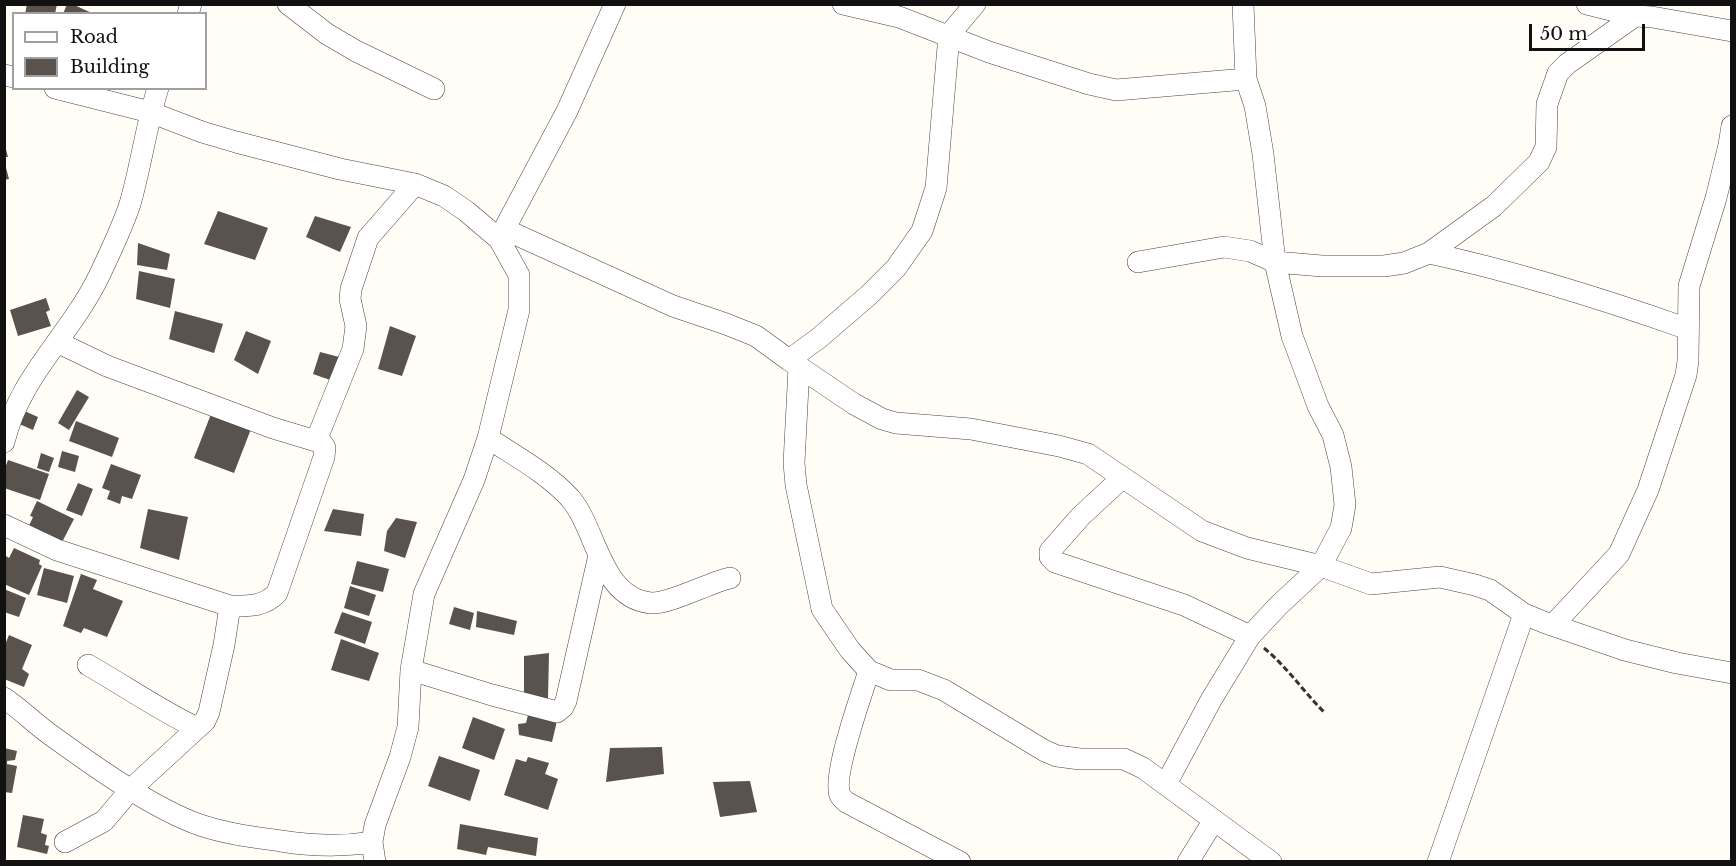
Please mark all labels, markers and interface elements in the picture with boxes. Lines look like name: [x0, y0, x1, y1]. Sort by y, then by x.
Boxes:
legend: [12, 12, 207, 90]
scale bar: [1532, 12, 1648, 50]
text: 50 m: [1540, 23, 1588, 45]
text: Road: [70, 26, 118, 48]
text: Building: [70, 56, 149, 78]

